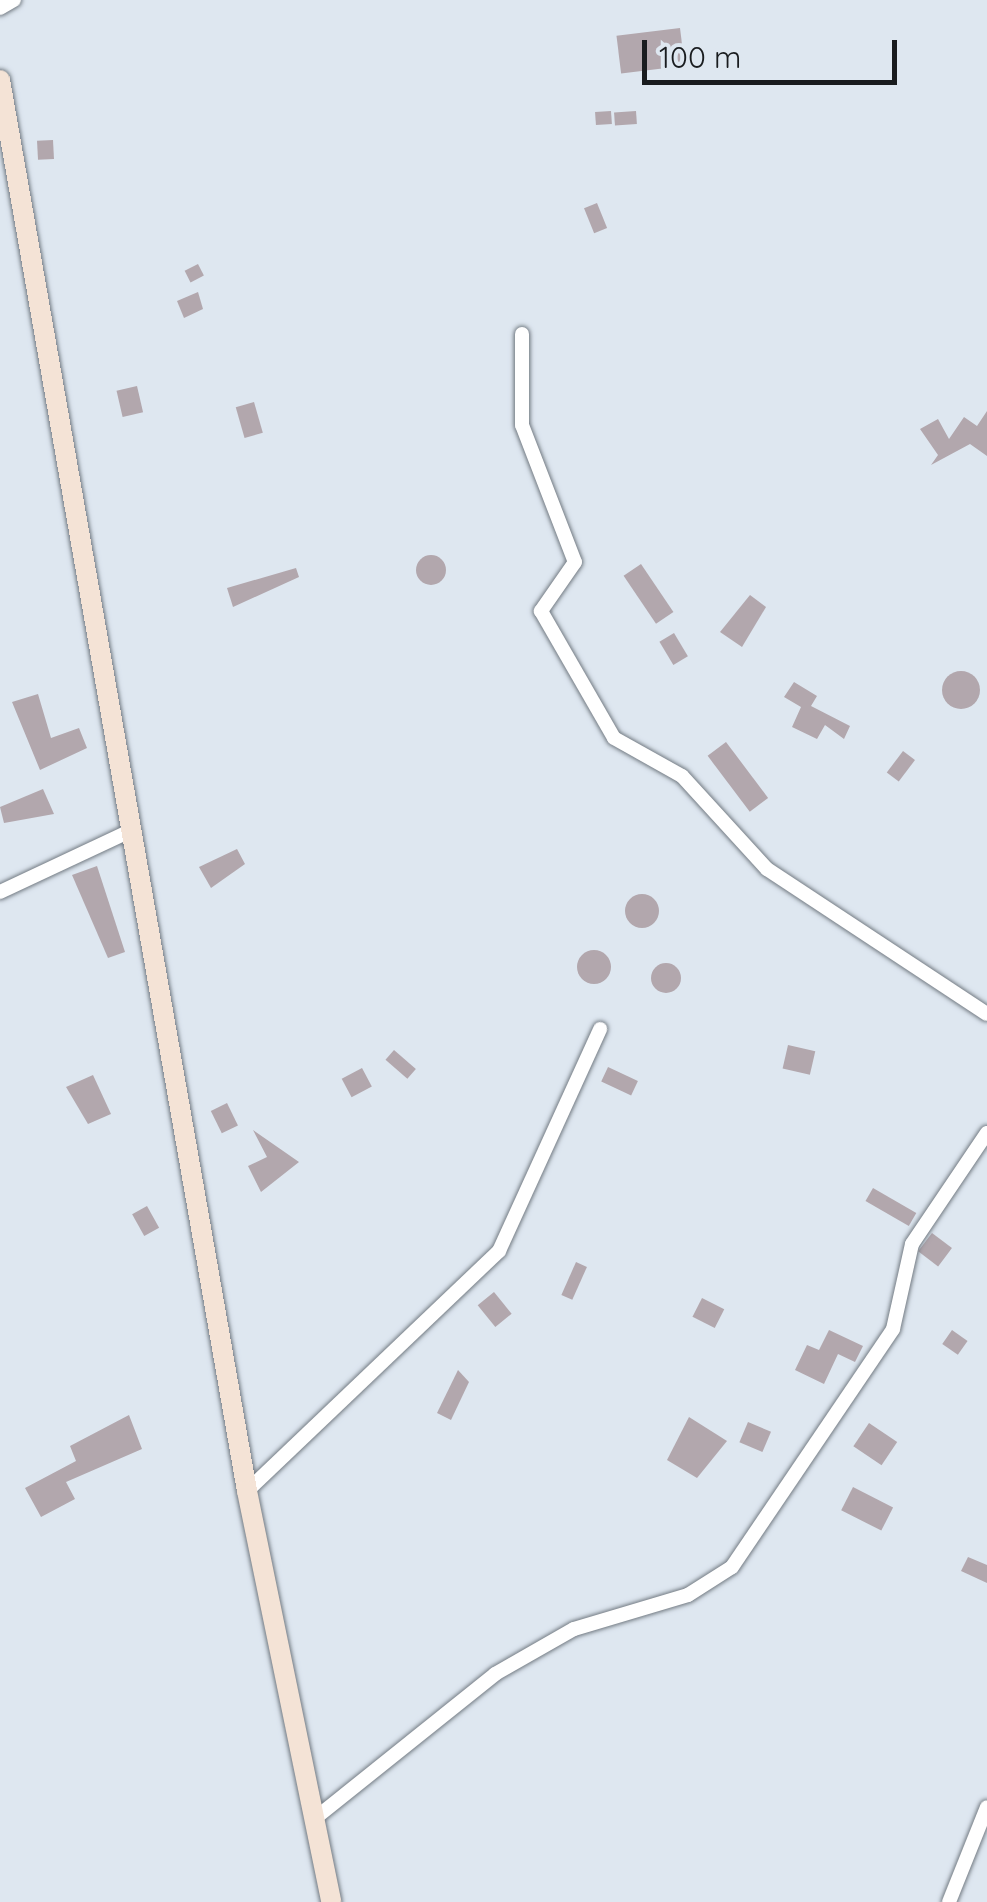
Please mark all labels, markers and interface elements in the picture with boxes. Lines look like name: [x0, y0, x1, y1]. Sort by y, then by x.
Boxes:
scale bar: [647, 20, 902, 82]
text: 100 m: [659, 38, 741, 76]

